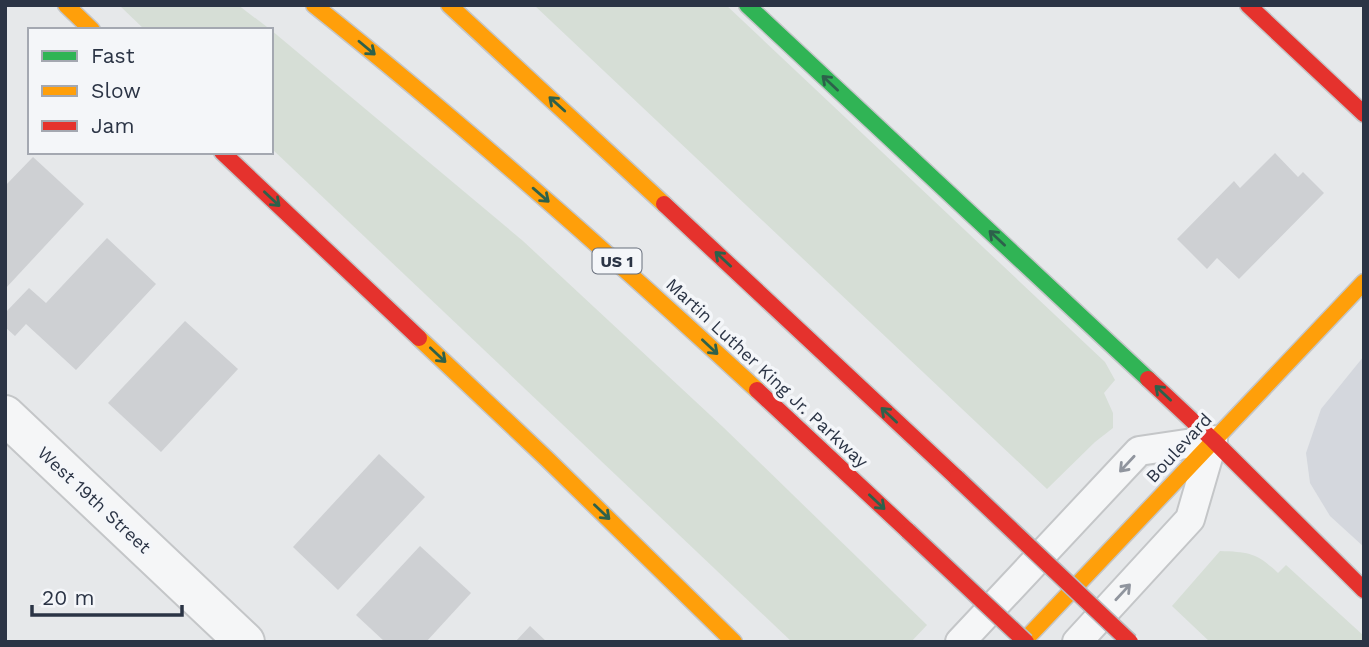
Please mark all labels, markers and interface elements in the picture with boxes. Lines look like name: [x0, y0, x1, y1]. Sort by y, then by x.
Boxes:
legend: [28, 28, 273, 154]
one-way arrow: [358, 40, 376, 56]
text: Fast: [91, 43, 135, 68]
one-way arrow: [821, 75, 839, 91]
text: Slow: [91, 78, 141, 103]
one-way arrow: [549, 95, 566, 112]
text: Jam: [91, 113, 134, 138]
one-way arrow: [532, 186, 549, 203]
one-way arrow: [263, 191, 281, 207]
one-way arrow: [988, 230, 1006, 246]
road number: US 1: [592, 248, 642, 274]
one-way arrow: [714, 251, 732, 267]
street label: Martin Luther King Jr. Parkway: [662, 274, 873, 472]
one-way arrow: [701, 338, 718, 355]
one-way arrow: [429, 346, 446, 363]
one-way arrow: [1155, 385, 1172, 402]
one-way arrow: [881, 406, 898, 423]
street label: Boulevard: [1141, 409, 1216, 487]
street label: West 19th Street: [33, 442, 156, 558]
one-way arrow: [1118, 455, 1135, 472]
one-way arrow: [868, 493, 885, 510]
one-way arrow: [593, 504, 610, 521]
scale bar: [32, 574, 182, 618]
one-way arrow: [1115, 584, 1132, 601]
text: 20 m: [42, 585, 94, 610]

